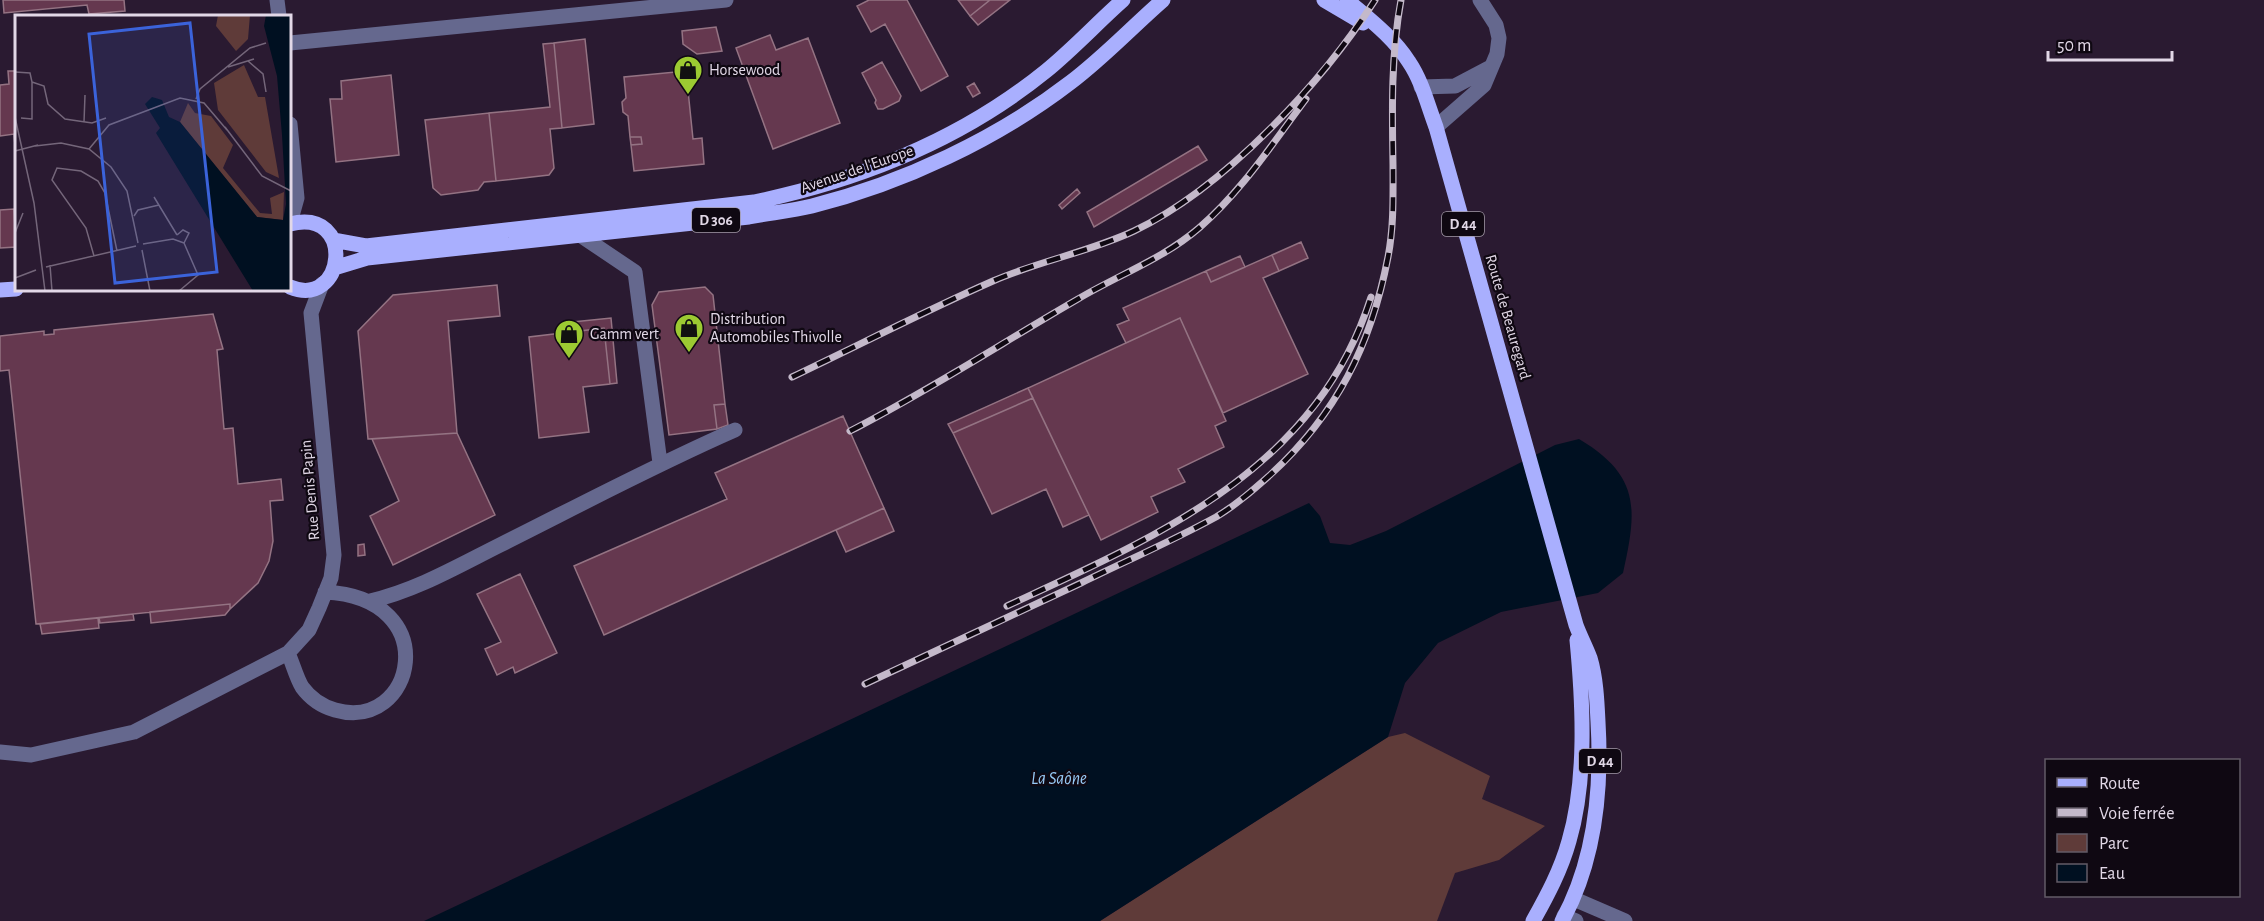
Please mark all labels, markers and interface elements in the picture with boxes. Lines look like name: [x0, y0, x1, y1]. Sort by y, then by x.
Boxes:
inset map: [15, 15, 291, 291]
scale bar: [2048, 24, 2172, 62]
text: 50 m: [2057, 37, 2091, 55]
shop icon: Horsewood: [672, 54, 704, 96]
place label: Horsewood: [709, 62, 780, 78]
street label: Avenue de l'Europe: [799, 142, 915, 196]
road number: D 306: [692, 208, 740, 232]
road number: D 44: [1442, 212, 1484, 236]
street label: Route de Beauregard: [1482, 253, 1534, 381]
place label: Distribution Automobiles Thivolle: [710, 311, 842, 345]
shop icon: Distribution Automobiles Thivolle: [673, 312, 705, 354]
shop icon: Gamm vert: [553, 318, 585, 360]
place label: Gamm vert: [590, 326, 659, 342]
street label: Rue Denis Papin: [298, 439, 322, 541]
road number: D 44: [1579, 749, 1621, 773]
legend: [2045, 759, 2240, 897]
water label: La Saône: [1031, 770, 1087, 788]
text: Route: [2099, 775, 2140, 793]
text: Voie ferrée: [2099, 805, 2174, 823]
text: Parc: [2099, 835, 2129, 853]
text: Eau: [2099, 865, 2125, 883]

